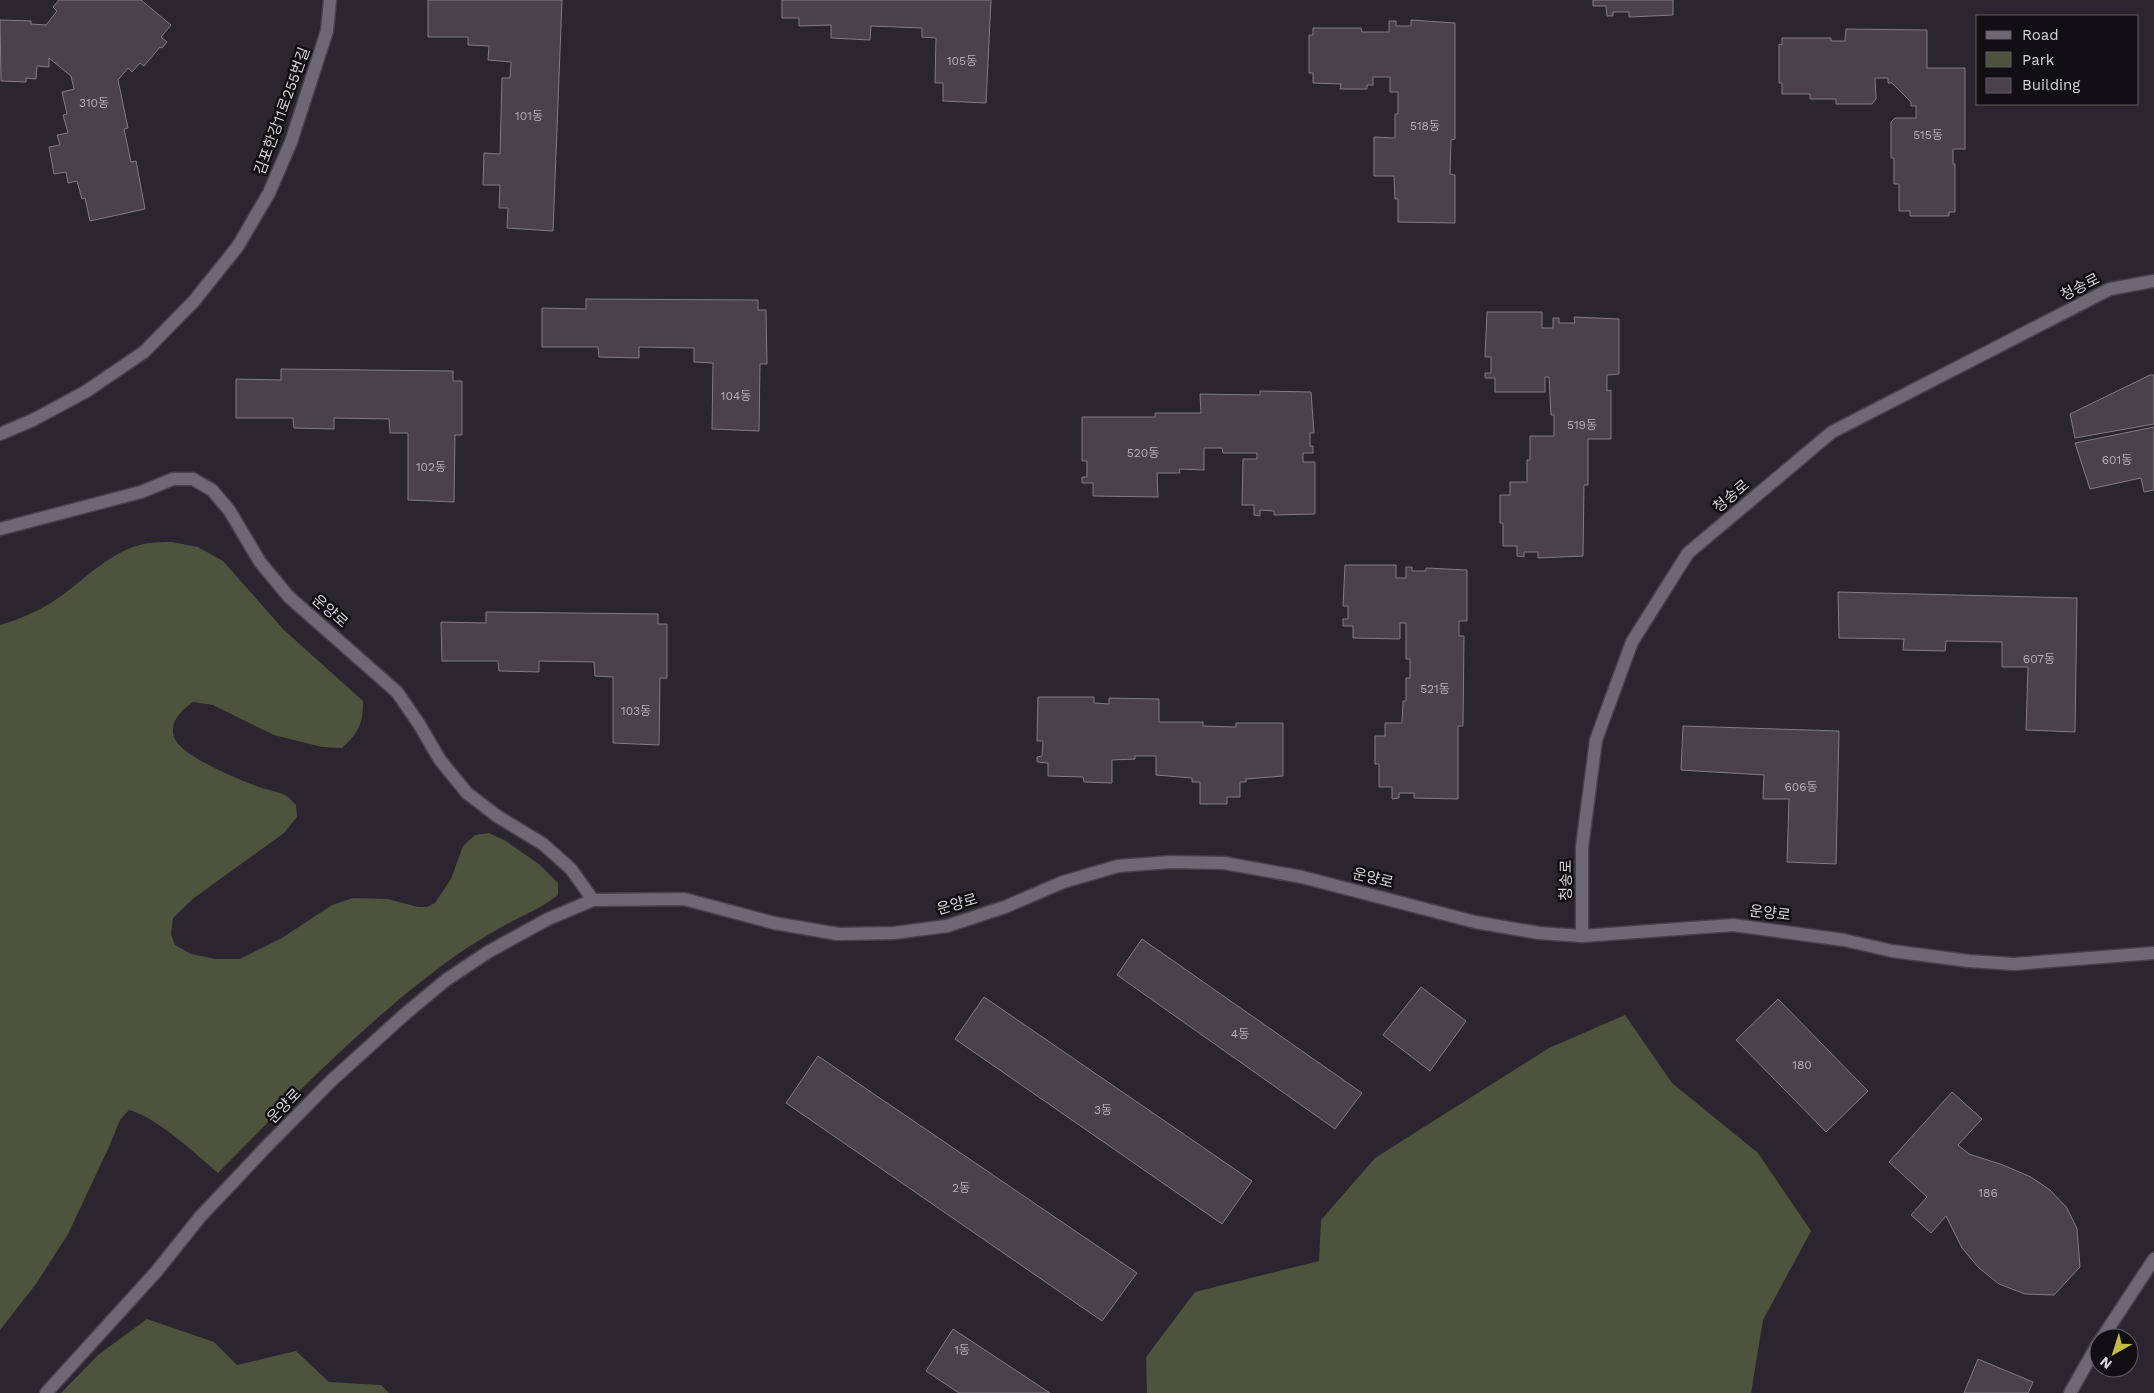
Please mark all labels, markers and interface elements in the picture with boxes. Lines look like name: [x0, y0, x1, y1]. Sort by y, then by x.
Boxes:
legend: [1976, 15, 2139, 105]
text: Road: [2022, 26, 2059, 44]
street label: 김포한강11로255번길: [251, 45, 313, 177]
text: Park: [2022, 51, 2055, 69]
house number: 105동: [947, 54, 977, 68]
text: Building: [2022, 76, 2080, 94]
house number: 310동: [79, 96, 109, 110]
house number: 101동: [515, 109, 543, 123]
house number: 518동: [1410, 119, 1440, 133]
house number: 515동: [1913, 128, 1943, 142]
street label: 청송로: [2057, 270, 2103, 304]
house number: 104동: [721, 389, 751, 403]
house number: 519동: [1567, 418, 1597, 432]
house number: 520동: [1127, 446, 1159, 460]
house number: 601동: [2102, 453, 2132, 467]
house number: 102동: [416, 460, 446, 474]
street label: 청송로: [1709, 476, 1753, 516]
street label: 운양로: [308, 591, 352, 631]
house number: 607동: [2023, 652, 2055, 666]
house number: 521동: [1420, 682, 1450, 696]
house number: 103동: [621, 704, 651, 718]
house number: 606동: [1784, 780, 1818, 794]
street label: 청송로: [1557, 859, 1575, 901]
street label: 운양로: [1351, 864, 1395, 892]
street label: 운양로: [935, 890, 979, 918]
street label: 운양로: [1748, 902, 1792, 924]
house number: 4동: [1231, 1027, 1249, 1041]
house number: 180: [1792, 1058, 1812, 1072]
street label: 운양로: [263, 1085, 305, 1127]
house number: 3동: [1094, 1103, 1112, 1117]
house number: 2동: [952, 1181, 970, 1195]
house number: 186: [1978, 1186, 1998, 1200]
north arrow: [2089, 1328, 2139, 1378]
house number: 1동: [954, 1343, 970, 1357]
text: N: [2097, 1354, 2115, 1373]

